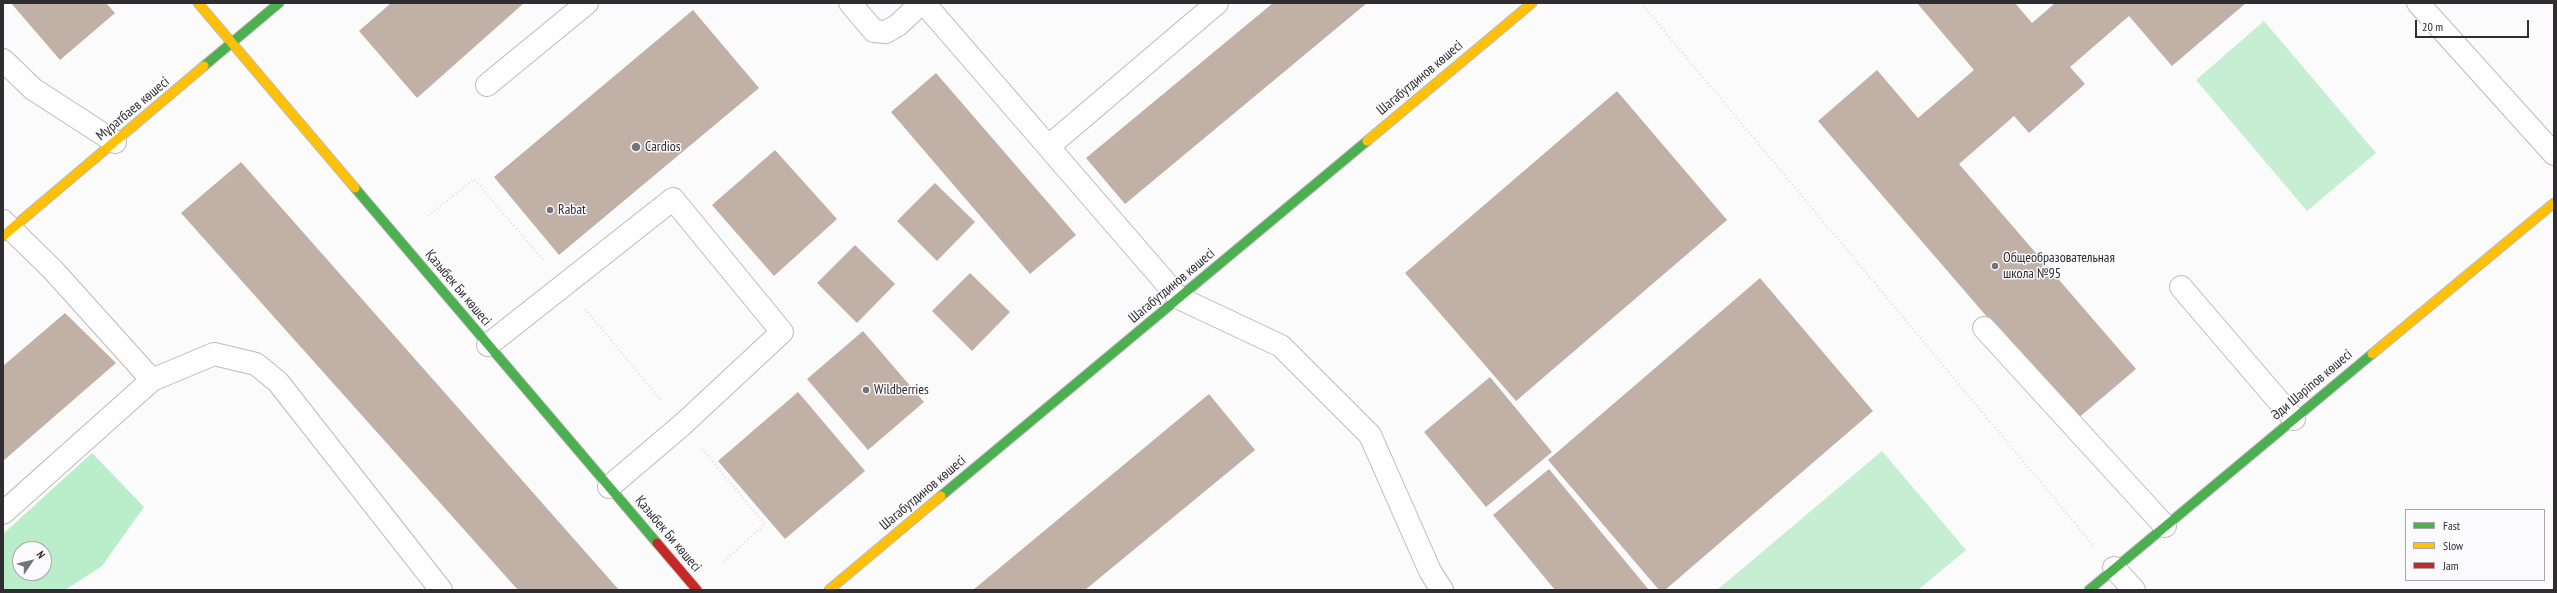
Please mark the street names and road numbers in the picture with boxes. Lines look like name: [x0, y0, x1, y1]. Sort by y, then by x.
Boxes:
street label: Шагабутдинов көшесі: [1374, 37, 1466, 119]
street label: Мұратбаев көшесі: [93, 74, 173, 144]
street label: Шагабутдинов көшесі: [1126, 245, 1218, 327]
street label: Қазыбек Би көшесі: [421, 247, 495, 329]
street label: Әди Шәріпов көшесі: [2268, 346, 2356, 424]
street label: Шагабутдинов көшесі: [877, 452, 969, 534]
street label: Қазыбек Би көшесі: [631, 493, 705, 575]

